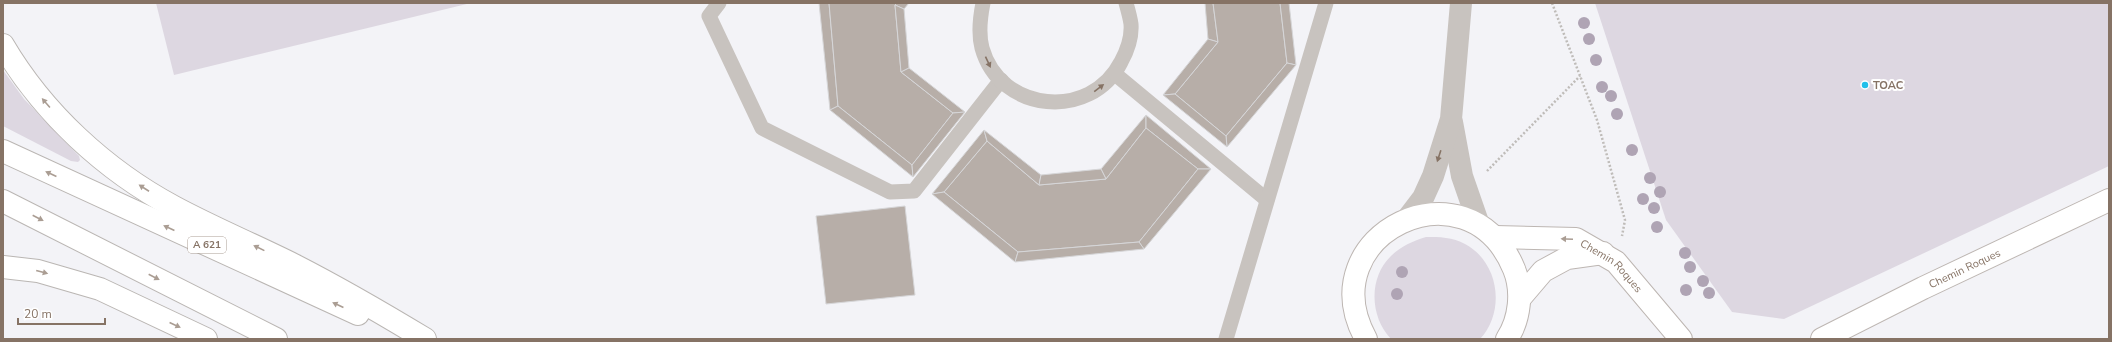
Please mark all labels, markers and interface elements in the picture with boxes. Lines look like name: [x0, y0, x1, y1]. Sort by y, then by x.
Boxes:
one-way arrow: [985, 56, 991, 68]
place label: TOAC: [1873, 78, 1904, 93]
marker: TOAC: [1860, 80, 1870, 90]
one-way arrow: [1094, 83, 1105, 92]
one-way arrow: [41, 98, 50, 109]
one-way arrow: [1436, 151, 1442, 163]
one-way arrow: [44, 170, 56, 176]
one-way arrow: [138, 184, 150, 191]
one-way arrow: [32, 215, 44, 222]
one-way arrow: [163, 225, 174, 231]
one-way arrow: [1560, 236, 1573, 242]
street label: Chemin Roques: [1578, 236, 1646, 296]
road number: A 621: [188, 237, 226, 253]
one-way arrow: [253, 245, 264, 251]
street label: Chemin Roques: [1926, 245, 2003, 292]
one-way arrow: [35, 270, 48, 276]
one-way arrow: [148, 274, 160, 280]
scale bar: [18, 300, 105, 326]
one-way arrow: [332, 302, 343, 308]
text: 20 m: [24, 306, 52, 322]
one-way arrow: [170, 322, 181, 328]

